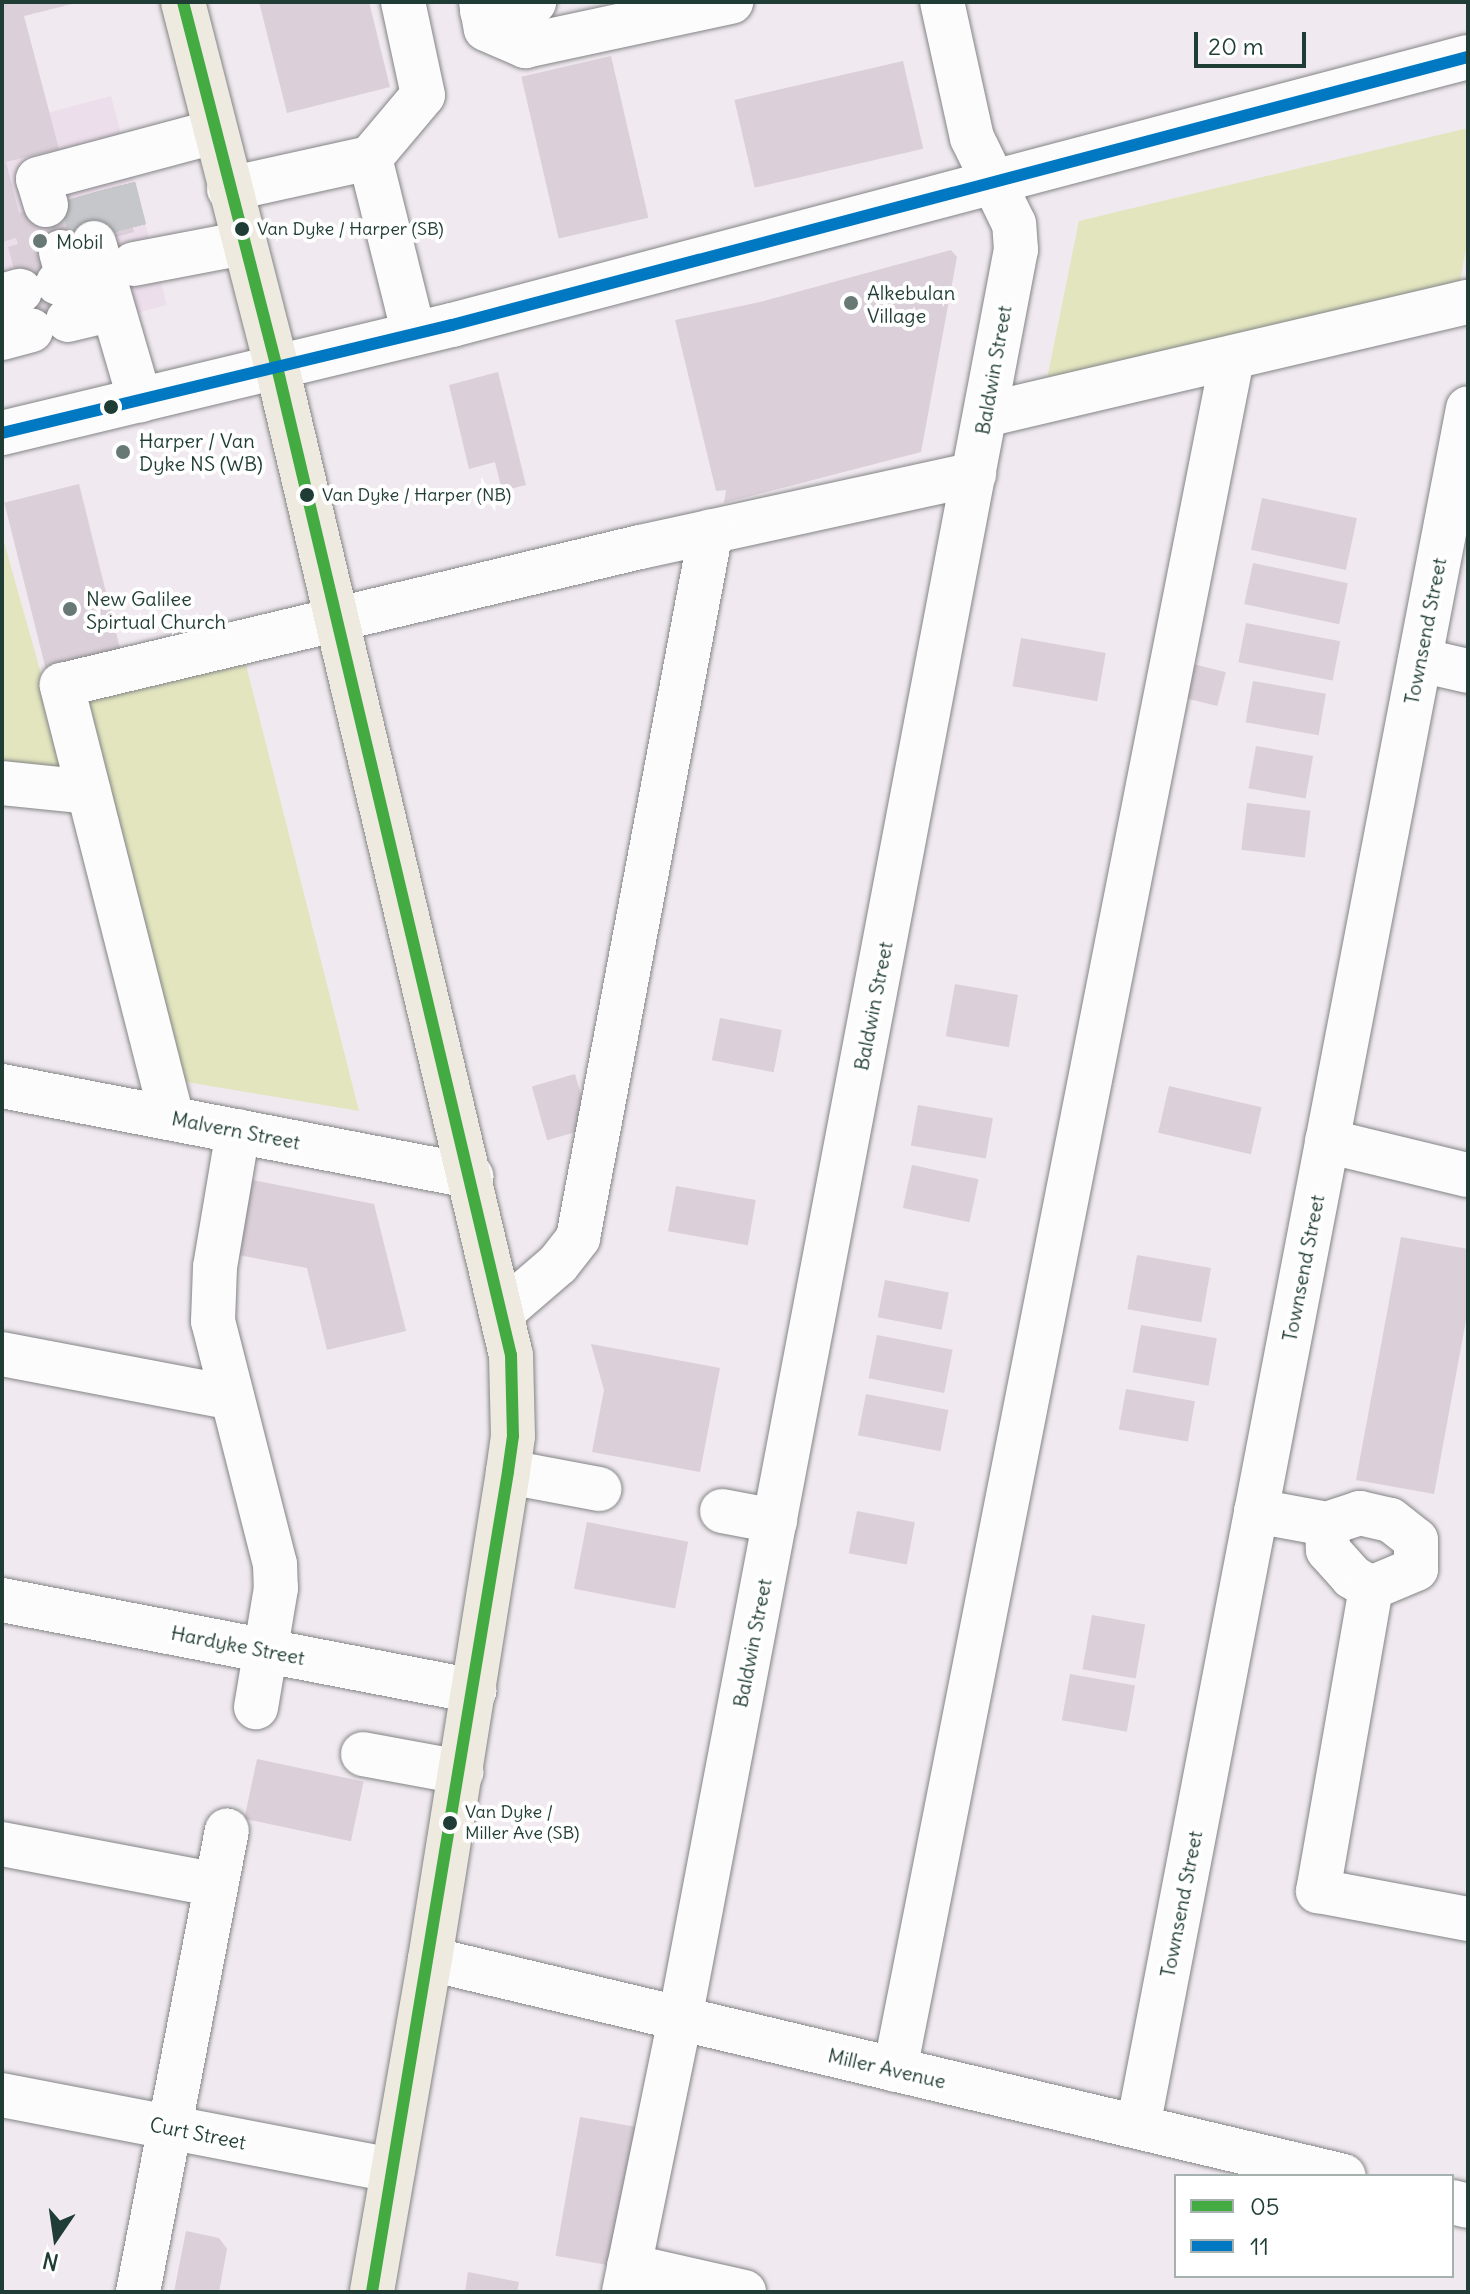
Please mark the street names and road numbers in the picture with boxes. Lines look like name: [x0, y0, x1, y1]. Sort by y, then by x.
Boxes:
street label: Baldwin Street: [970, 304, 1016, 436]
street label: Townsend Street: [1399, 556, 1451, 706]
street label: Baldwin Street: [849, 940, 897, 1072]
street label: Malvern Street: [170, 1106, 302, 1154]
street label: Townsend Street: [1277, 1193, 1329, 1343]
street label: Baldwin Street: [728, 1577, 776, 1709]
street label: Hardyke Street: [169, 1620, 307, 1670]
street label: Townsend Street: [1155, 1829, 1207, 1979]
street label: Miller Avenue: [826, 2043, 948, 2093]
street label: Curt Street: [148, 2112, 248, 2154]

